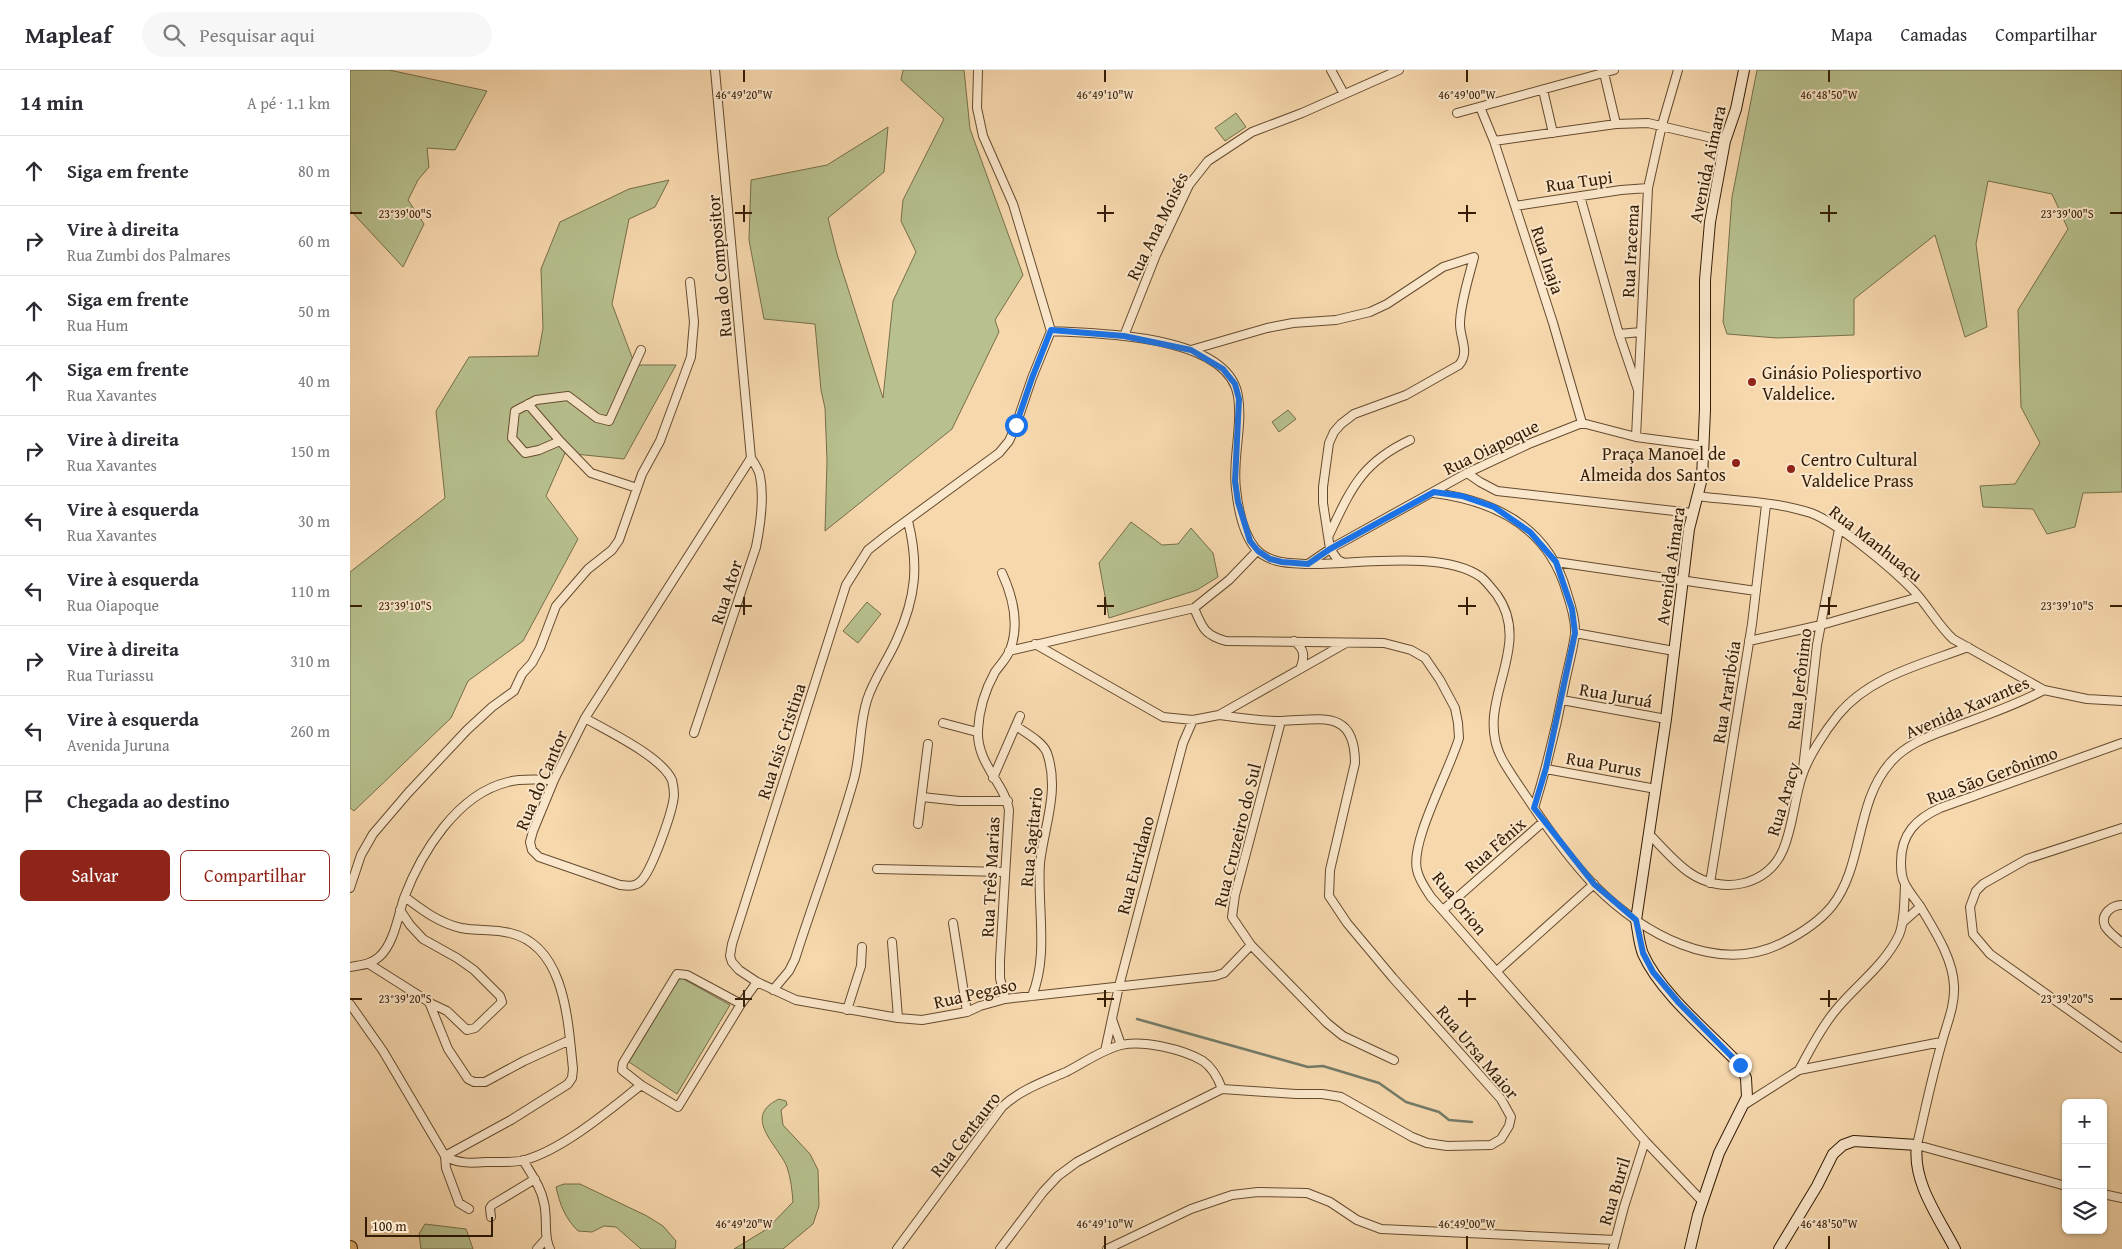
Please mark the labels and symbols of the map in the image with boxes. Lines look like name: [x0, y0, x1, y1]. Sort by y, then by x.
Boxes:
text: 46°49'20"W: [715, 86, 774, 103]
text: 46°49'10"W: [1076, 86, 1135, 103]
text: 46°49'00"W: [1438, 86, 1497, 103]
text: 46°48'50"W: [1800, 86, 1859, 103]
street label: Avenida Aimara: [1681, 102, 1733, 225]
street label: Rua Tupi: [1544, 163, 1614, 199]
street label: Rua Ana Moisés: [1119, 167, 1195, 285]
street label: Rua do Compositor: [699, 193, 739, 338]
street label: Rua Iracema: [1614, 203, 1646, 298]
text: 23°39'00"S: [378, 205, 432, 222]
text: 23°39'00"S: [2040, 205, 2094, 222]
street label: Rua Inaja: [1524, 223, 1572, 298]
place label: Ginásio Poliesportivo Valdelice.: [1762, 359, 1922, 407]
marker: Ginásio Poliesportivo Valdelice.: [1746, 376, 1758, 388]
street label: Rua Oiapoque: [1439, 412, 1543, 482]
route start: [1005, 414, 1028, 437]
place label: Praça Manoel de Almeida dos Santos: [1580, 440, 1726, 488]
place label: Centro Cultural Valdelice Prass: [1801, 446, 1917, 494]
marker: Praça Manoel de Almeida dos Santos: [1730, 457, 1742, 469]
marker: Centro Cultural Valdelice Prass: [1785, 463, 1797, 475]
street label: Rua Manhuaçu: [1824, 498, 1929, 588]
street label: Avenida Aimara: [1648, 505, 1692, 627]
street label: Rua Ator: [703, 556, 749, 628]
text: 23°39'10"S: [378, 597, 432, 614]
text: 23°39'10"S: [2040, 597, 2094, 614]
street label: Rua Jerônimo: [1779, 627, 1819, 731]
street label: Rua Araribóia: [1705, 638, 1748, 745]
street label: Avenida Xavantes: [1901, 669, 2033, 745]
street label: Rua Juruá: [1577, 675, 1655, 715]
street label: Rua Isis Cristina: [749, 679, 813, 803]
street label: Rua do Cantor: [508, 725, 574, 834]
street label: Rua São Gerônimo: [1923, 739, 2061, 811]
street label: Rua Purus: [1564, 744, 1644, 784]
street label: Rua Aracy: [1759, 759, 1807, 839]
street label: Rua Cruzeiro do Sul: [1206, 760, 1268, 910]
street label: Rua Sagitario: [1012, 786, 1050, 888]
street label: Rua Fênix: [1458, 810, 1532, 880]
street label: Rua Euridano: [1109, 813, 1161, 917]
street label: Rua Três Marias: [973, 816, 1007, 938]
street label: Rua Orion: [1426, 865, 1494, 941]
street label: Rua Pegaso: [931, 970, 1019, 1016]
text: 23°39'20"S: [378, 990, 432, 1007]
text: 23°39'20"S: [2040, 990, 2094, 1007]
street label: Rua Ursa Maior: [1430, 999, 1526, 1106]
route end: [1729, 1054, 1752, 1077]
street label: Rua Centauro: [923, 1086, 1007, 1182]
street label: Rua Buril: [1591, 1154, 1637, 1228]
scale bar: [365, 1214, 492, 1237]
text: 46°49'20"W: [715, 1215, 774, 1232]
text: 46°49'10"W: [1076, 1215, 1135, 1232]
text: 46°49'00"W: [1438, 1215, 1497, 1232]
text: 46°48'50"W: [1800, 1215, 1859, 1232]

